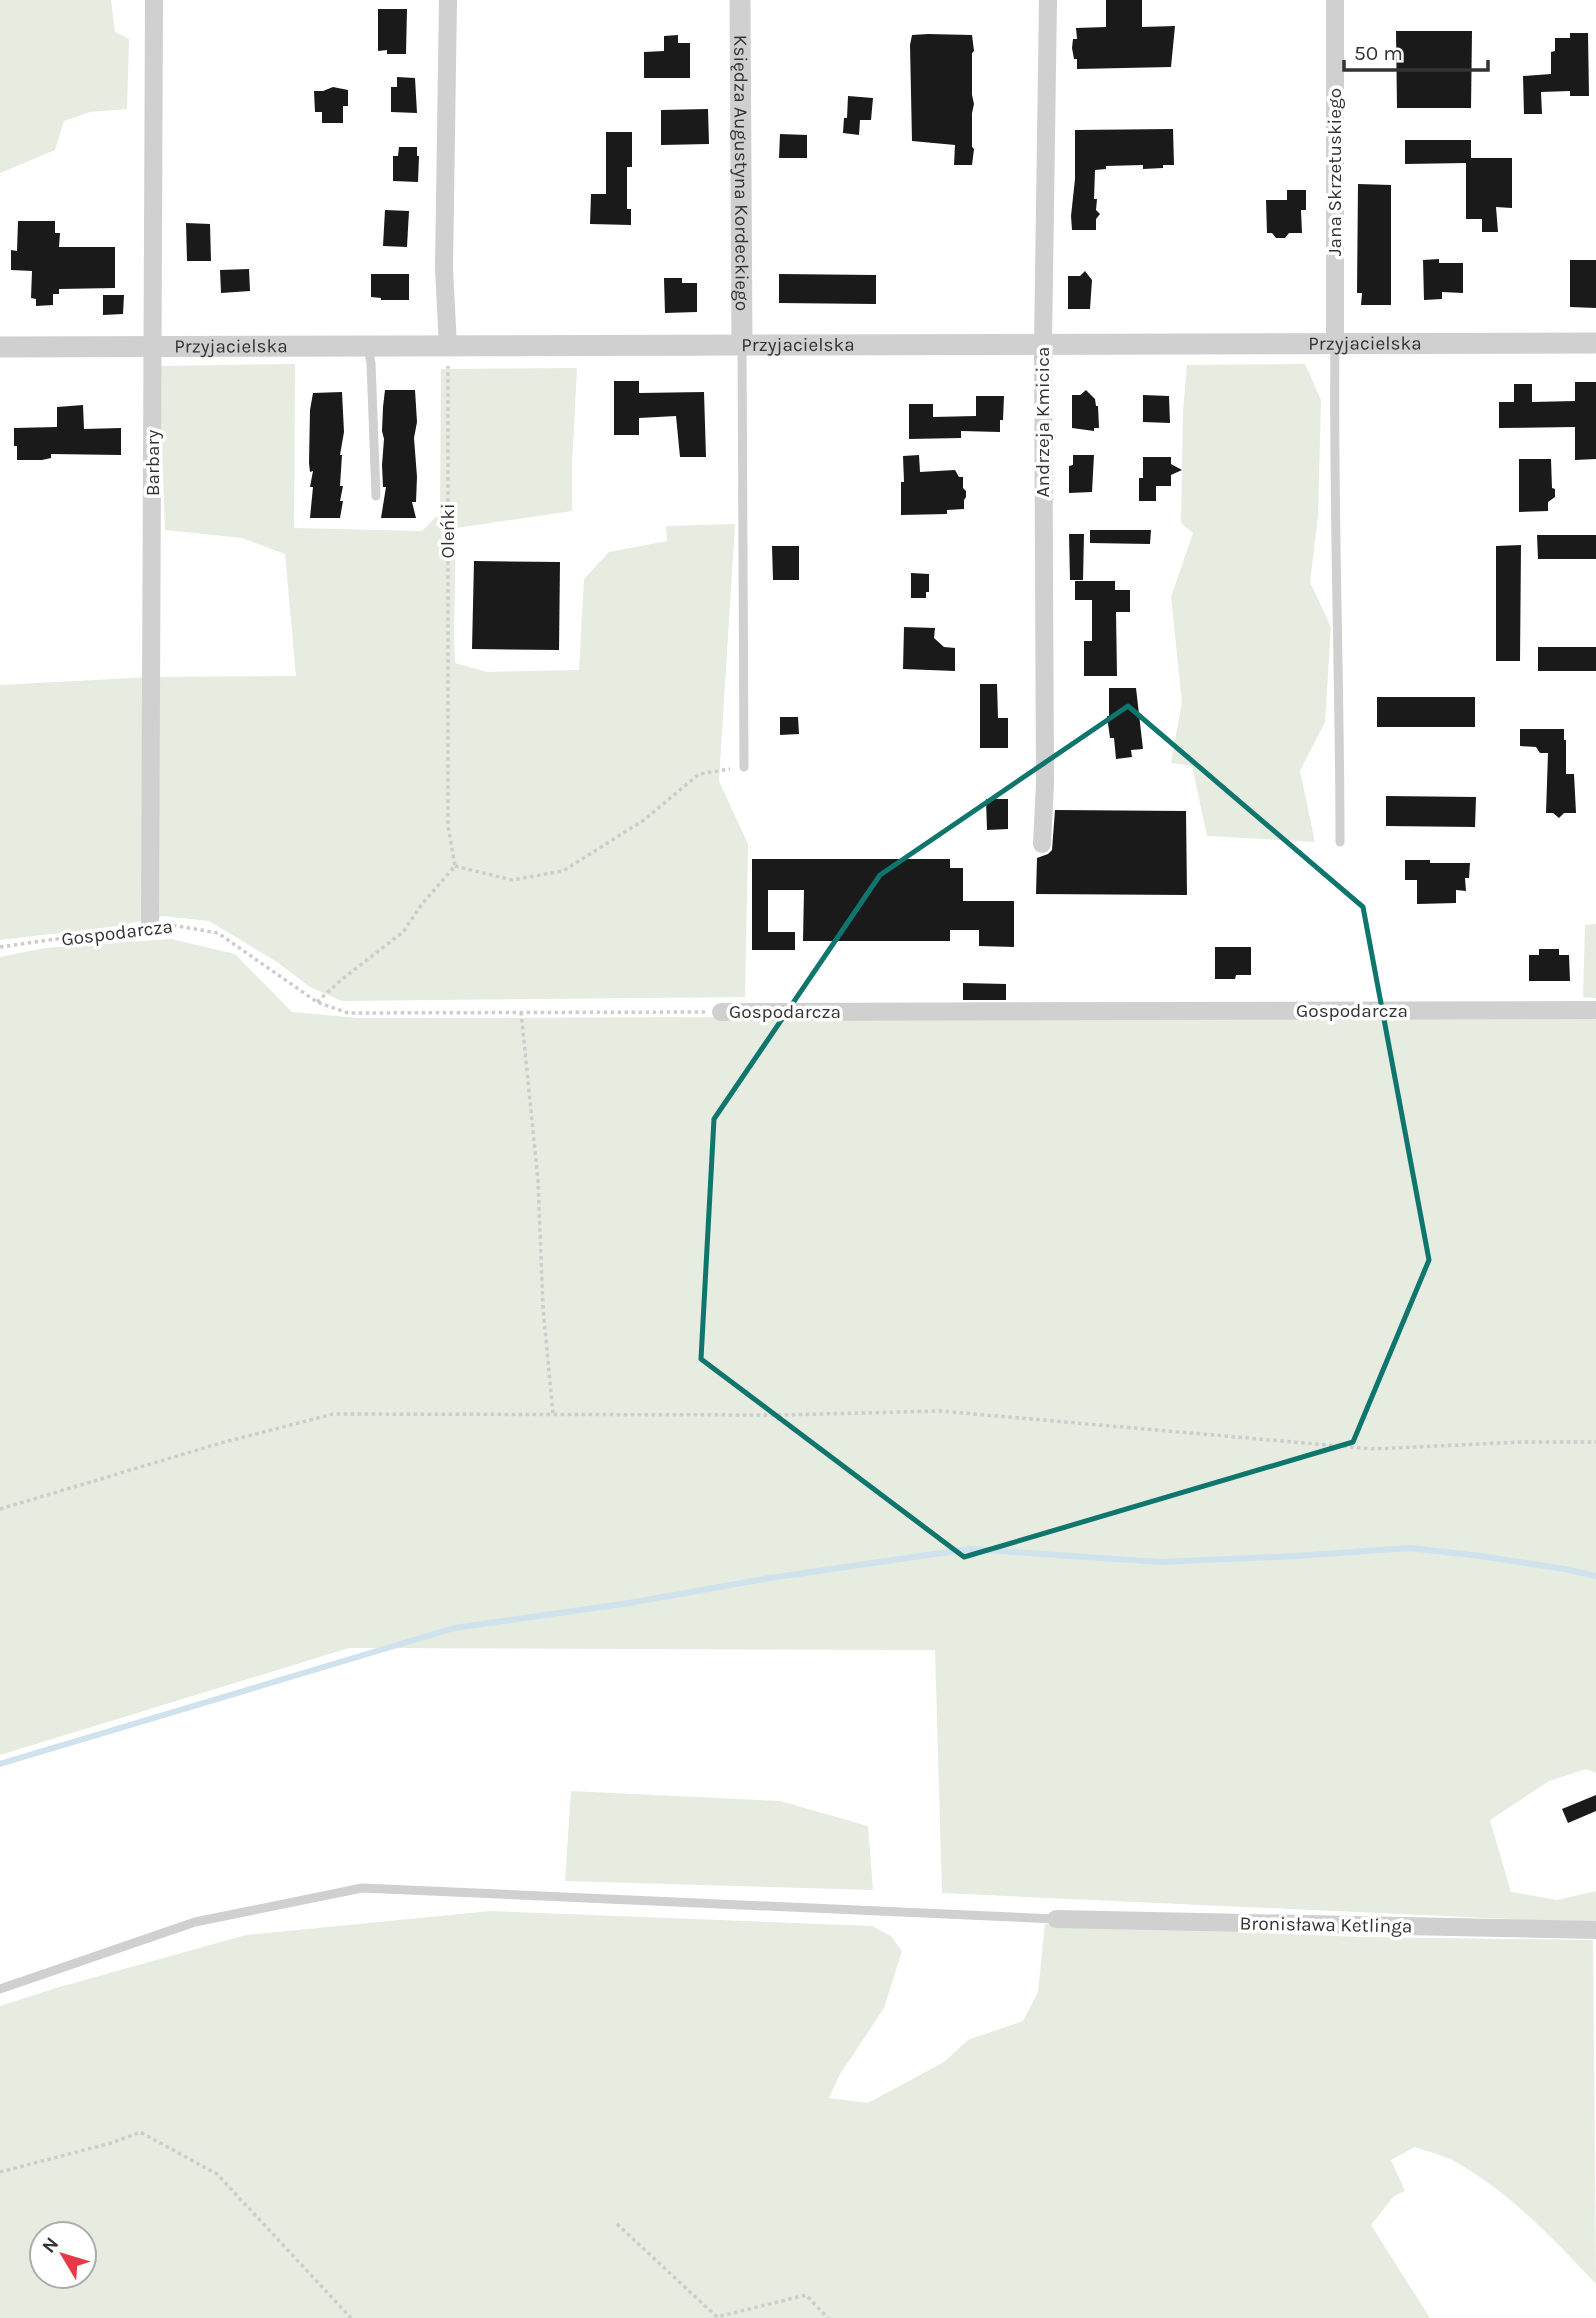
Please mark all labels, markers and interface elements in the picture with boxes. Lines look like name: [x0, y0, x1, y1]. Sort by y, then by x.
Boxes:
scale bar: [1344, 28, 1488, 72]
street label: Księdza Augustyna Kordeckiego: [729, 35, 753, 311]
text: 50 m: [1354, 41, 1403, 65]
street label: Jana Skrzetuskiego: [1324, 88, 1346, 256]
street label: Przyjacielska: [1308, 332, 1422, 355]
street label: Przyjacielska: [741, 334, 855, 356]
street label: Przyjacielska: [174, 335, 288, 358]
street label: Andrzeja Kmicica: [1032, 347, 1054, 497]
street label: Barbary: [142, 430, 164, 496]
street label: Oleńki: [437, 503, 459, 559]
street label: Gospodarcza: [60, 915, 174, 951]
street label: Gospodarcza: [1296, 1000, 1408, 1022]
street label: Gospodarcza: [729, 1001, 841, 1023]
street label: Bronisława Ketlinga: [1239, 1912, 1413, 1938]
north arrow: [28, 2220, 98, 2290]
text: N: [38, 2233, 63, 2257]

